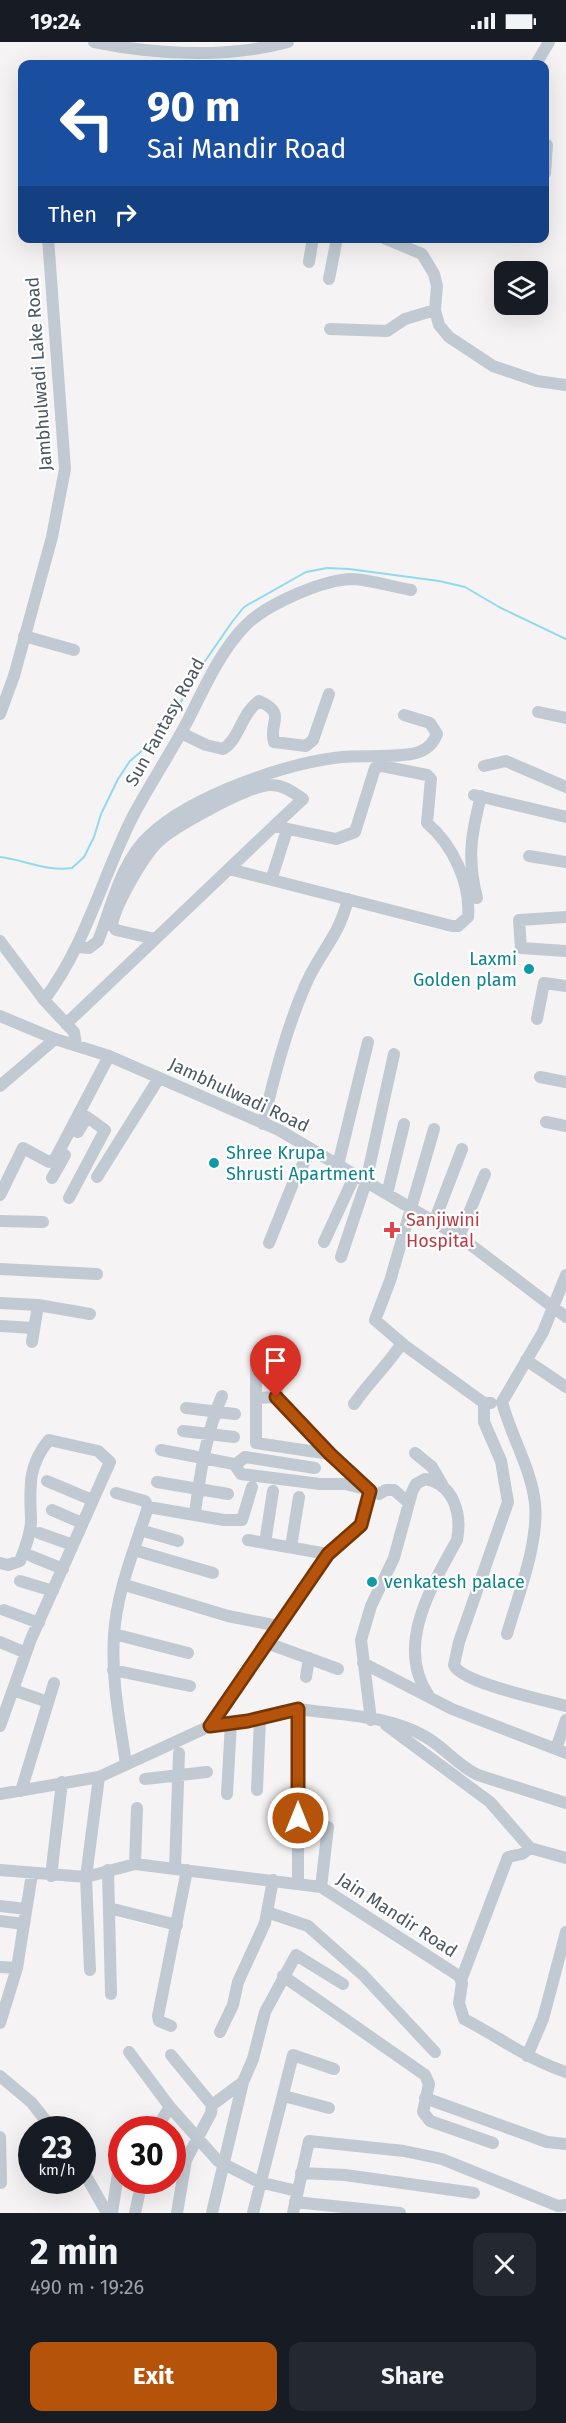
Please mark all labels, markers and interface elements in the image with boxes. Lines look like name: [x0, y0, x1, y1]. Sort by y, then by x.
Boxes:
text: 19:24: [30, 8, 81, 35]
text: 90 m: [147, 82, 241, 132]
icon: left: [48, 84, 126, 162]
text: Sai Mandir Road: [147, 133, 346, 165]
icon: right: [109, 198, 142, 231]
text: Then: [48, 201, 97, 228]
map controls: [494, 261, 548, 315]
button: layers: [494, 261, 548, 315]
street label: Jambhulwadi Lake Road: [21, 276, 57, 472]
street label: Sun Fantasy Road: [121, 654, 209, 790]
place label: Laxmi Golden plam: [413, 948, 517, 991]
marker: Laxmi Golden plam: [522, 962, 536, 976]
street label: Jambhulwadi Road: [165, 1053, 313, 1137]
place label: Shree Krupa Shrusti Apartment: [226, 1142, 375, 1185]
marker: Shree Krupa Shrusti Apartment: [207, 1156, 221, 1170]
place label: Sanjiwini Hospital: [406, 1209, 480, 1252]
marker: Sanjiwini Hospital: [383, 1221, 401, 1239]
pin: [250, 1335, 301, 1397]
icon: arrive: [259, 1344, 292, 1377]
place label: venkatesh palace: [384, 1571, 525, 1593]
marker: venkatesh palace: [365, 1575, 379, 1589]
position arrow: [266, 1786, 330, 1850]
street label: Jain Mandir Road: [333, 1868, 461, 1962]
speed limit sign: 30: [108, 2116, 186, 2194]
text: 23: [42, 2130, 72, 2166]
text: km/h: [38, 2161, 76, 2179]
text: 2 min: [30, 2230, 119, 2274]
button: close: [473, 2233, 536, 2296]
text: 490 m · 19:26: [30, 2275, 144, 2299]
button: Exit: [30, 2342, 277, 2411]
button: Share: [289, 2342, 536, 2411]

